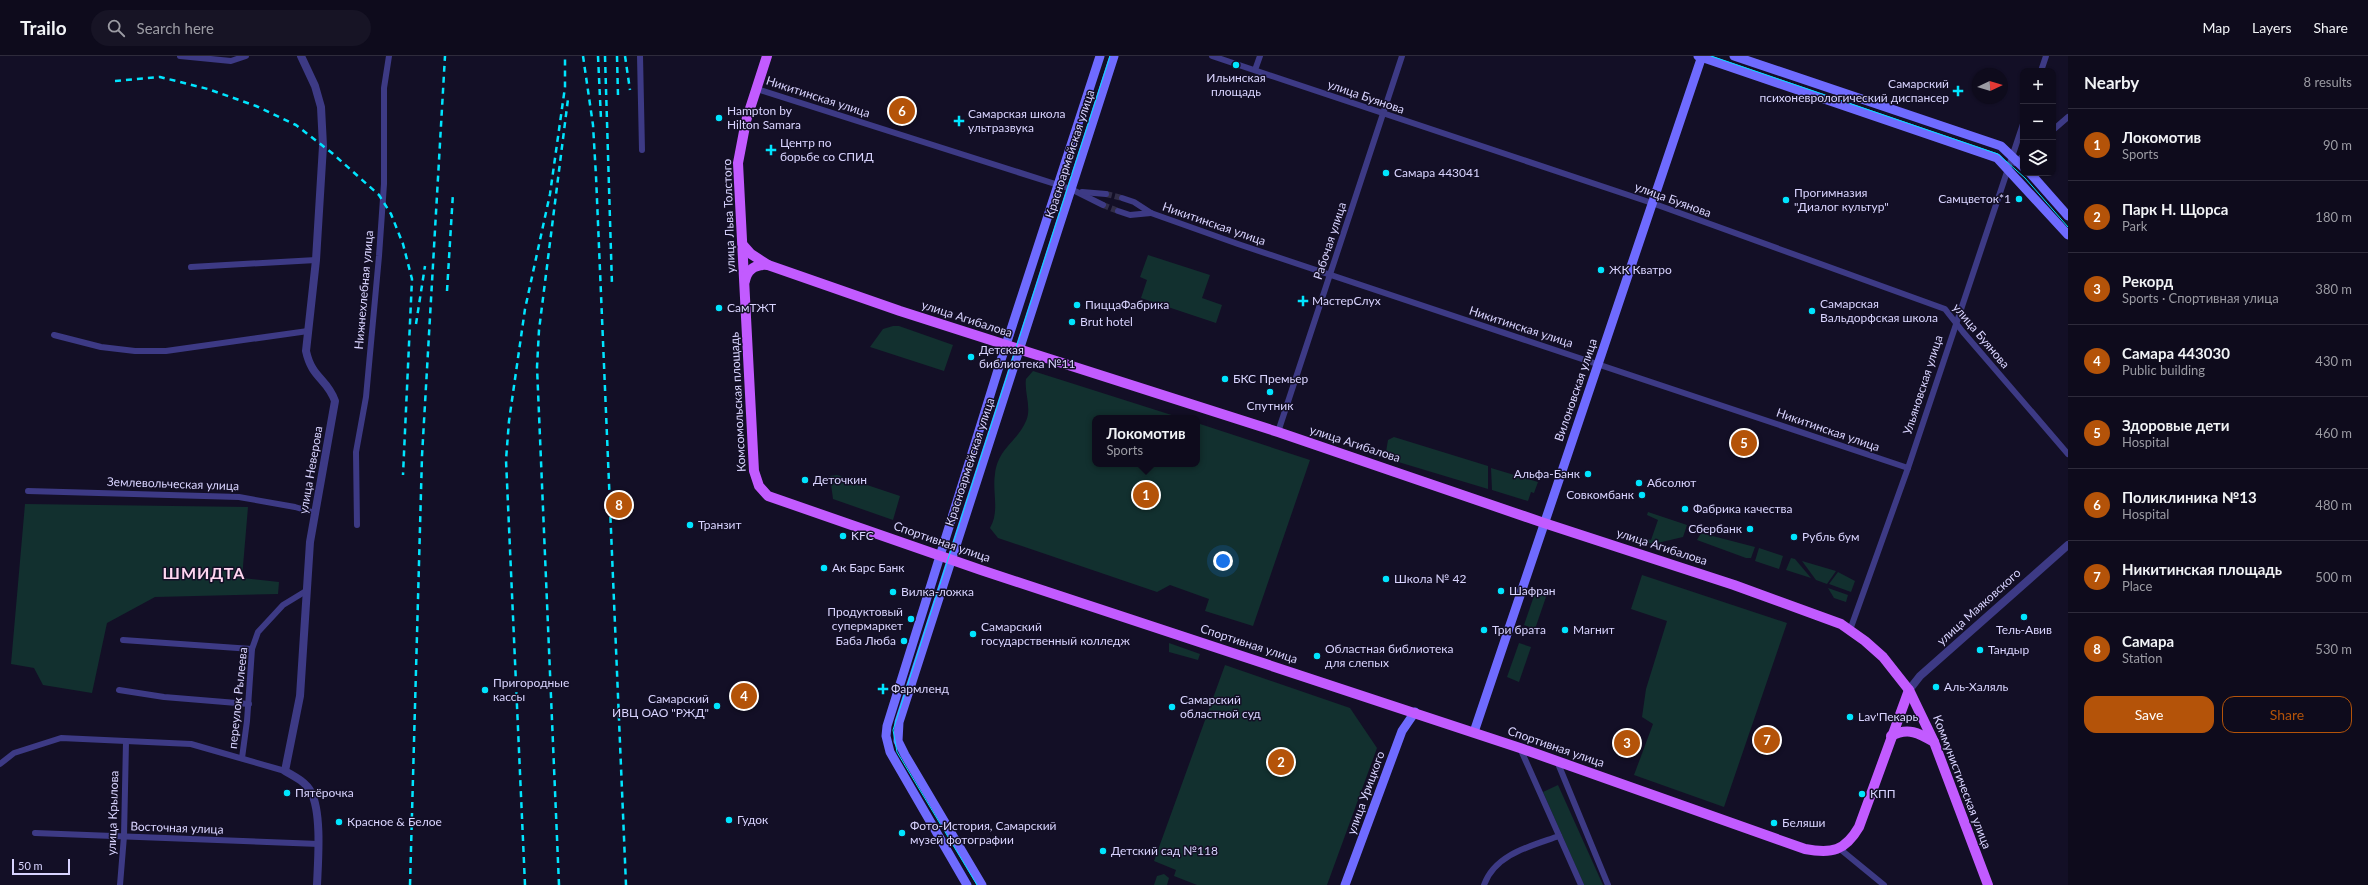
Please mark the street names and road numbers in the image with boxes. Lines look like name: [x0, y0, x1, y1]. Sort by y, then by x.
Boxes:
street label: Никитинская улица: [764, 73, 872, 120]
street label: улица Буянова: [1326, 76, 1407, 117]
street label: Красноармейская улица: [1042, 88, 1097, 220]
street label: улица Льва Толстого: [719, 158, 738, 273]
street label: улица Буянова: [1633, 179, 1714, 220]
street label: Никитинская улица: [1160, 199, 1268, 248]
street label: Рабочая улица: [1310, 200, 1349, 282]
street label: Нижнехлебная улица: [351, 230, 376, 350]
street label: улица Агибалова: [920, 297, 1014, 340]
street label: улица Буянова: [1950, 300, 2013, 371]
street label: Никитинская улица: [1467, 303, 1575, 350]
street label: Комсомольская площадь: [726, 331, 749, 472]
street label: Ульяновская улица: [1899, 333, 1946, 436]
street label: Вилоновская улица: [1551, 337, 1600, 443]
street label: Красноармейская улица: [942, 396, 997, 528]
street label: Никитинская улица: [1774, 405, 1882, 454]
street label: улица Агибалова: [1308, 422, 1402, 465]
street label: улица Неверова: [295, 425, 326, 515]
street label: Землевольческая улица: [107, 474, 239, 493]
street label: Спортивная улица: [892, 518, 993, 565]
street label: улица Агибалова: [1615, 525, 1709, 568]
street label: улица Маяковского: [1934, 565, 2024, 648]
street label: Спортивная улица: [1199, 621, 1300, 666]
street label: переулок Рылеева: [225, 646, 250, 750]
street label: Коммунистическая улица: [1930, 713, 1995, 851]
street label: Спортивная улица: [1506, 723, 1607, 770]
street label: улица Урицкого: [1343, 749, 1388, 837]
street label: улица Крылова: [104, 770, 121, 856]
street label: Восточная улица: [130, 818, 224, 837]

